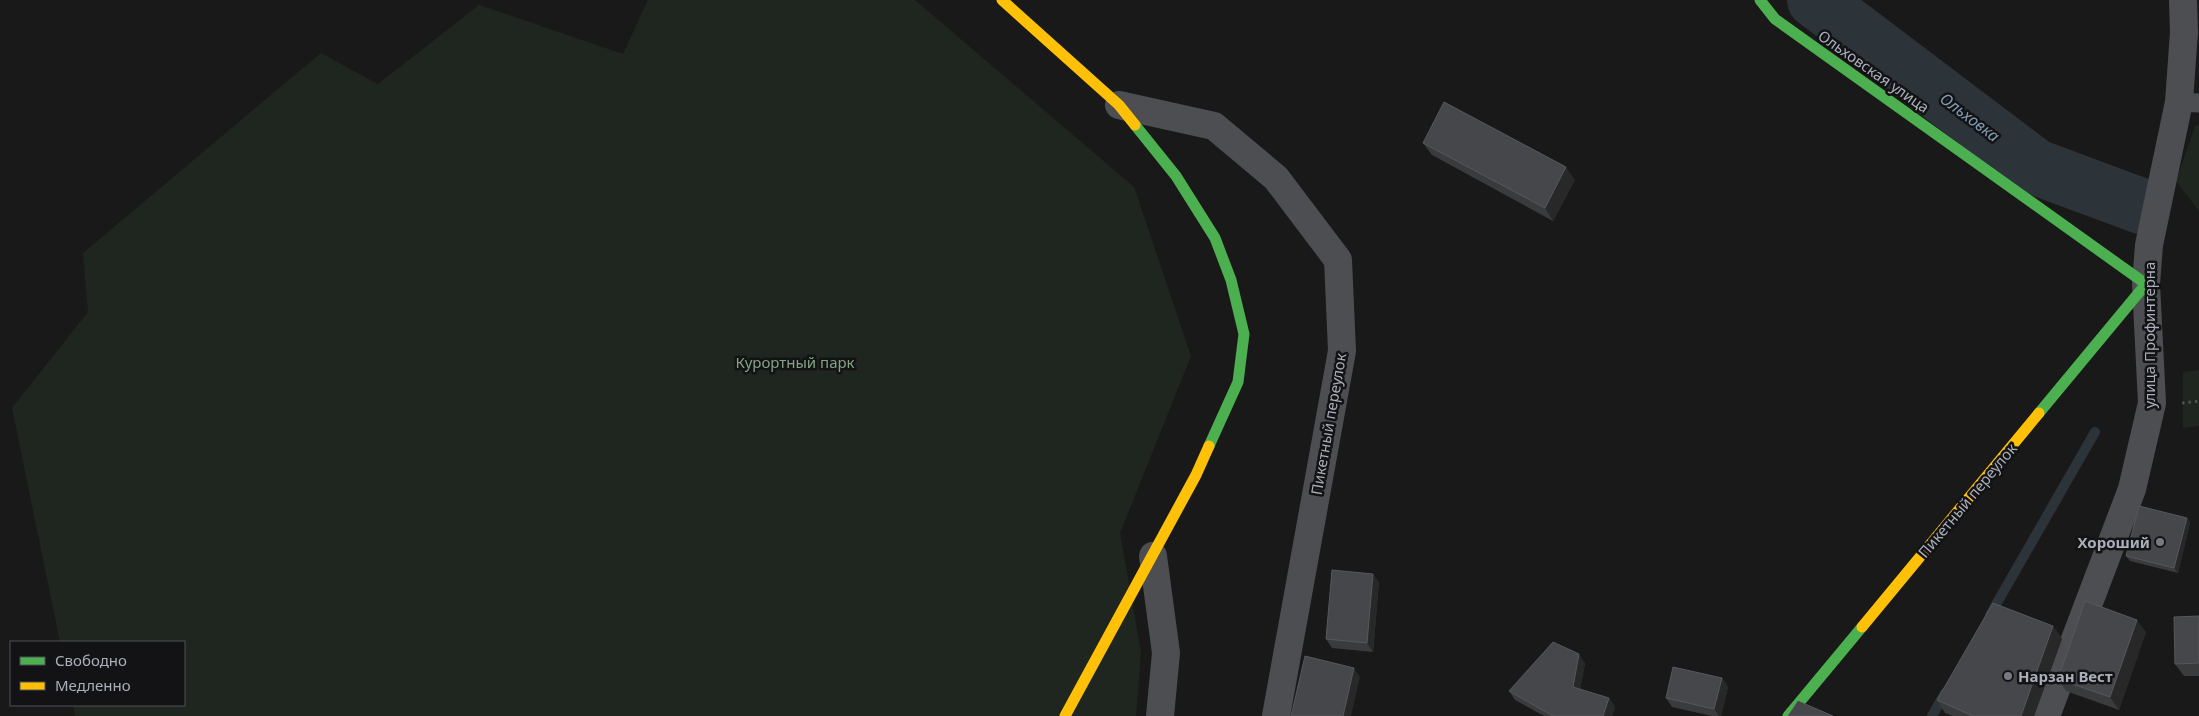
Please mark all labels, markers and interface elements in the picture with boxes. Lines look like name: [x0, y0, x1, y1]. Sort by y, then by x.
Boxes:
street label: Ольховская улица: [1815, 25, 1933, 117]
water label: Ольховка: [1936, 87, 2004, 147]
street label: улица Профинтерна: [2139, 262, 2159, 408]
street label: Пикетный переулок: [1306, 351, 1350, 497]
park label: Курортный парк: [735, 352, 855, 372]
street label: Пикетный переулок: [1913, 438, 2021, 561]
place label: Хороший: [2078, 532, 2150, 552]
marker: Хороший: [2154, 536, 2166, 548]
legend: [10, 641, 185, 706]
text: Свободно: [55, 650, 127, 670]
place label: Нарзан Вест: [2018, 666, 2113, 686]
marker: Нарзан Вест: [2002, 670, 2014, 682]
text: Медленно: [55, 675, 131, 695]

